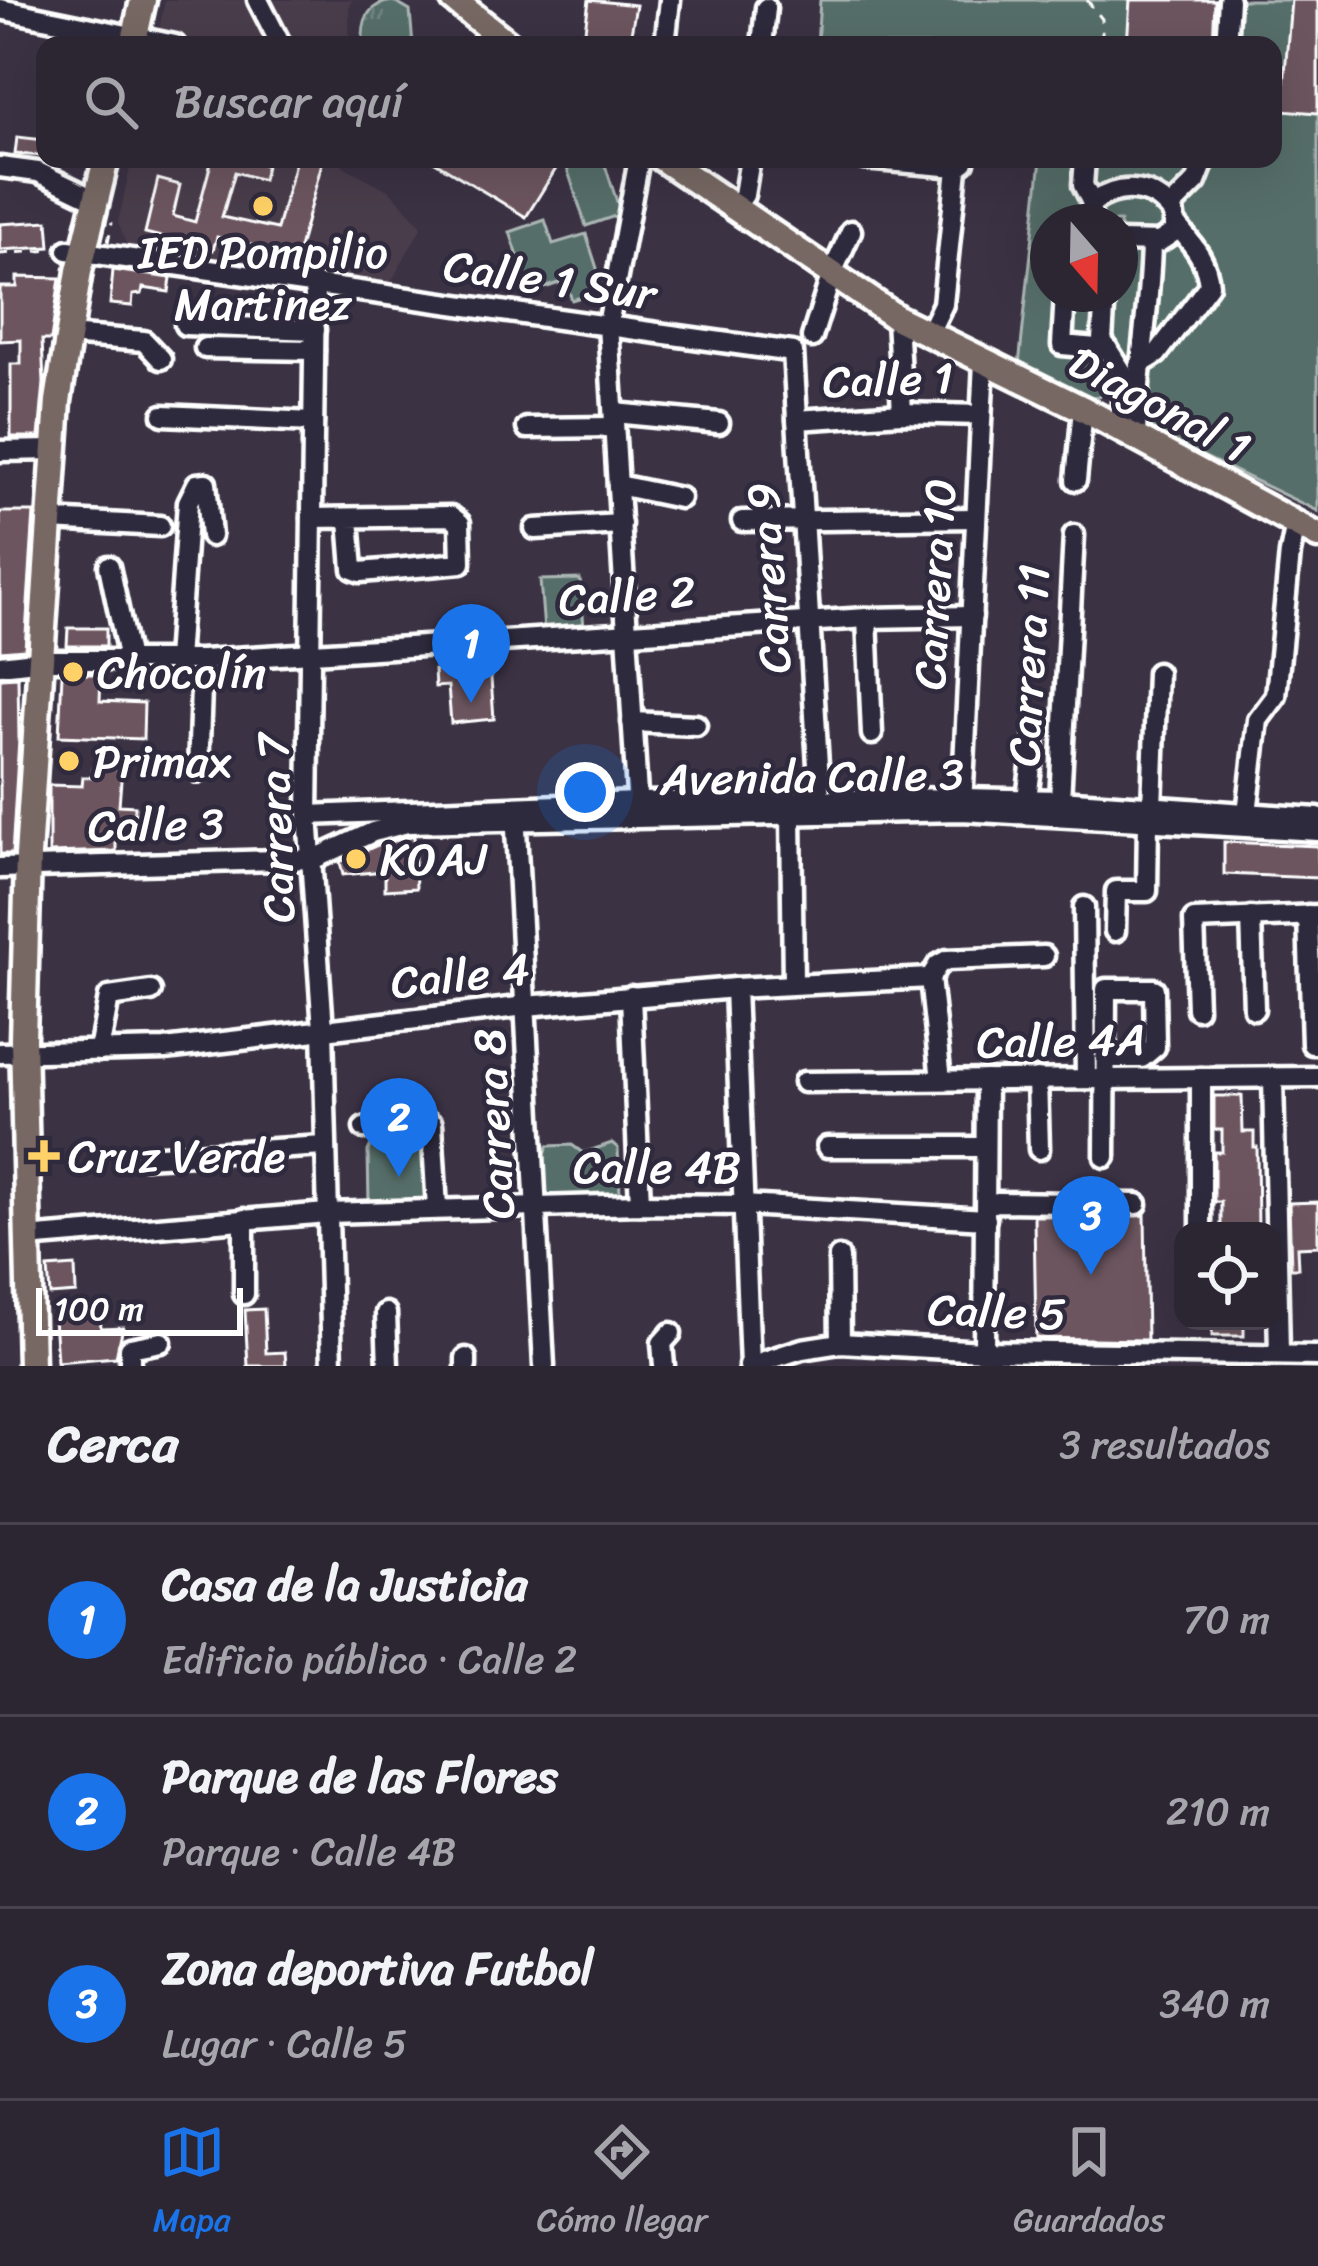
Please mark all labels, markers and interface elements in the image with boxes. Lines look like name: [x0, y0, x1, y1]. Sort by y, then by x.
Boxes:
search box: [36, 36, 1282, 168]
text: Buscar aquí: [174, 62, 403, 142]
icon: search: [78, 69, 144, 135]
marker: IED Pompilio Martinez: [250, 193, 276, 219]
north arrow: [1030, 204, 1138, 312]
place label: IED Pompilio Martinez: [136, 213, 388, 345]
street label: Calle 1 Sur: [439, 226, 663, 335]
street label: Diagonal 1: [1054, 323, 1266, 487]
street label: Calle 1: [821, 338, 955, 422]
street label: Carrera 10: [890, 477, 980, 692]
street label: Carrera 9: [722, 480, 816, 676]
street label: Calle 2: [556, 551, 698, 641]
street label: Carrera 11: [984, 562, 1074, 768]
pin: 1: [432, 604, 510, 703]
place label: Chocolín: [97, 633, 266, 713]
marker: Chocolín: [60, 659, 86, 685]
place label: Primax: [93, 722, 232, 802]
street label: Carrera 7: [233, 730, 319, 924]
street label: Avenida Calle 3: [658, 734, 965, 820]
marker: Primax: [56, 748, 82, 774]
your location: [555, 762, 615, 822]
street label: Calle 3: [87, 784, 225, 866]
place label: KOAJ: [380, 820, 489, 900]
marker: KOAJ: [343, 846, 369, 872]
street label: Calle 4: [387, 929, 534, 1023]
street label: Calle 4A: [976, 1000, 1146, 1082]
street label: Carrera 8: [449, 1027, 539, 1221]
pin: 2: [360, 1078, 438, 1177]
place label: Cruz Verde: [68, 1117, 285, 1197]
street label: Calle 4B: [573, 1128, 741, 1208]
marker: Cruz Verde: [31, 1143, 57, 1169]
pin: 3: [1052, 1176, 1130, 1275]
map controls: [1174, 1222, 1282, 1330]
button: locate: [1174, 1222, 1282, 1330]
street label: Calle 5: [926, 1270, 1068, 1354]
text: 100 m: [54, 1280, 144, 1338]
scale bar: [36, 1282, 243, 1335]
text: Cerca: [48, 1399, 178, 1489]
text: 3 resultados: [1059, 1410, 1270, 1479]
text: Casa de la Justicia: [162, 1545, 527, 1625]
text: 1: [79, 1585, 95, 1654]
text: 70 m: [1183, 1585, 1270, 1654]
text: Edificio público · Calle 2: [162, 1625, 577, 1694]
text: Parque de las Flores: [162, 1737, 558, 1817]
text: 2: [76, 1777, 98, 1846]
text: 210 m: [1166, 1777, 1270, 1846]
text: Parque · Calle 4B: [162, 1817, 456, 1886]
text: Zona deportiva Futbol: [162, 1929, 594, 2009]
text: 3: [76, 1969, 98, 2038]
text: 340 m: [1159, 1969, 1270, 2038]
text: Lugar · Calle 5: [162, 2009, 407, 2078]
tab: Mapa: [153, 2119, 231, 2249]
tab: Cómo llegar: [537, 2119, 707, 2249]
tab: Guardados: [1013, 2119, 1165, 2249]

